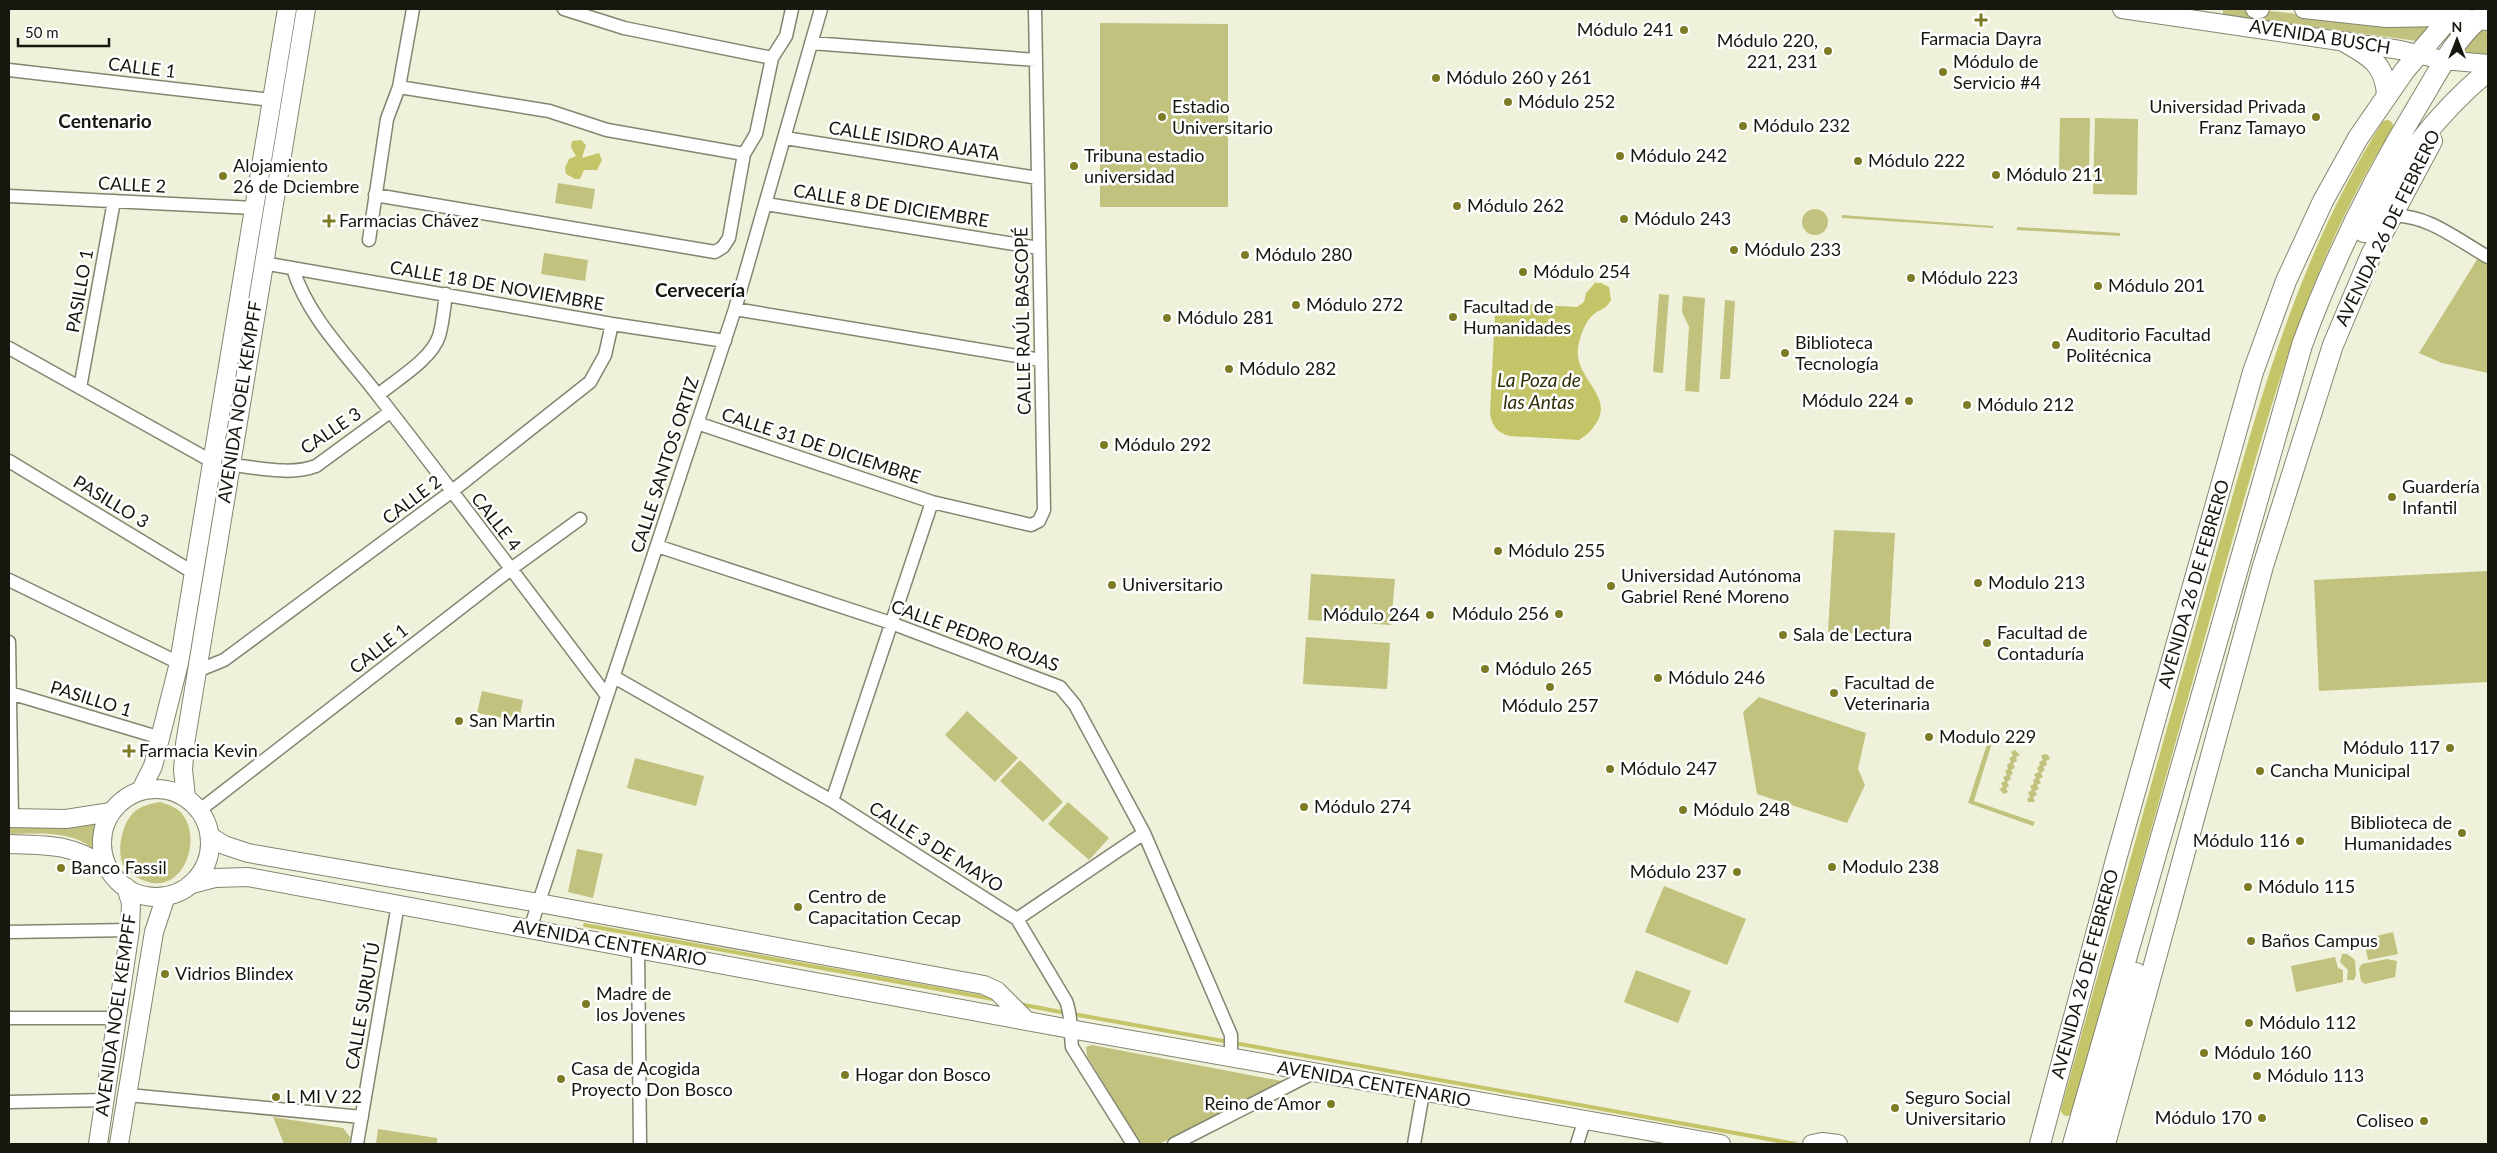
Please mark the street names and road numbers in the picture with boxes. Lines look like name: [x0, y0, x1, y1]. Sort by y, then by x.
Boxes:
street label: AVENIDA BUSCH: [2248, 14, 2392, 58]
street label: CALLE 1: [107, 52, 177, 82]
street label: CALLE ISIDRO AJATA: [827, 116, 1002, 165]
street label: AVENIDA 26 DE FEBRERO: [2330, 126, 2444, 329]
street label: CALLE 2: [97, 171, 167, 197]
street label: CALLE 8 DE DICIEMBRE: [792, 179, 990, 231]
street label: CALLE RAÚL BASCOPÉ: [1009, 227, 1035, 415]
street label: PASILLO 1: [61, 247, 97, 334]
street label: CALLE 18 DE NOVIEMBRE: [388, 255, 606, 315]
street label: AVENIDA NOEL KEMPFF: [212, 299, 266, 504]
street label: CALLE SANTOS ORTIZ: [625, 374, 703, 555]
street label: CALLE 3: [296, 402, 365, 458]
street label: CALLE 31 DE DICIEMBRE: [719, 402, 924, 488]
street label: PASILLO 3: [70, 470, 153, 532]
street label: CALLE 2: [378, 470, 445, 528]
street label: AVENIDA 26 DE FEBRERO: [2153, 477, 2233, 690]
street label: CALLE 4: [467, 488, 526, 555]
street label: CALLE PEDRO ROJAS: [888, 594, 1062, 676]
street label: CALLE 1: [345, 619, 412, 678]
street label: PASILLO 1: [48, 675, 135, 721]
street label: CALLE 3 DE MAYO: [865, 796, 1008, 896]
street label: AVENIDA 26 DE FEBRERO: [2045, 867, 2123, 1081]
street label: AVENIDA NOEL KEMPFF: [90, 912, 140, 1117]
street label: AVENIDA CENTENARIO: [512, 914, 709, 970]
street label: CALLE SURUTÚ: [340, 940, 384, 1071]
street label: AVENIDA CENTENARIO: [1276, 1055, 1473, 1111]

